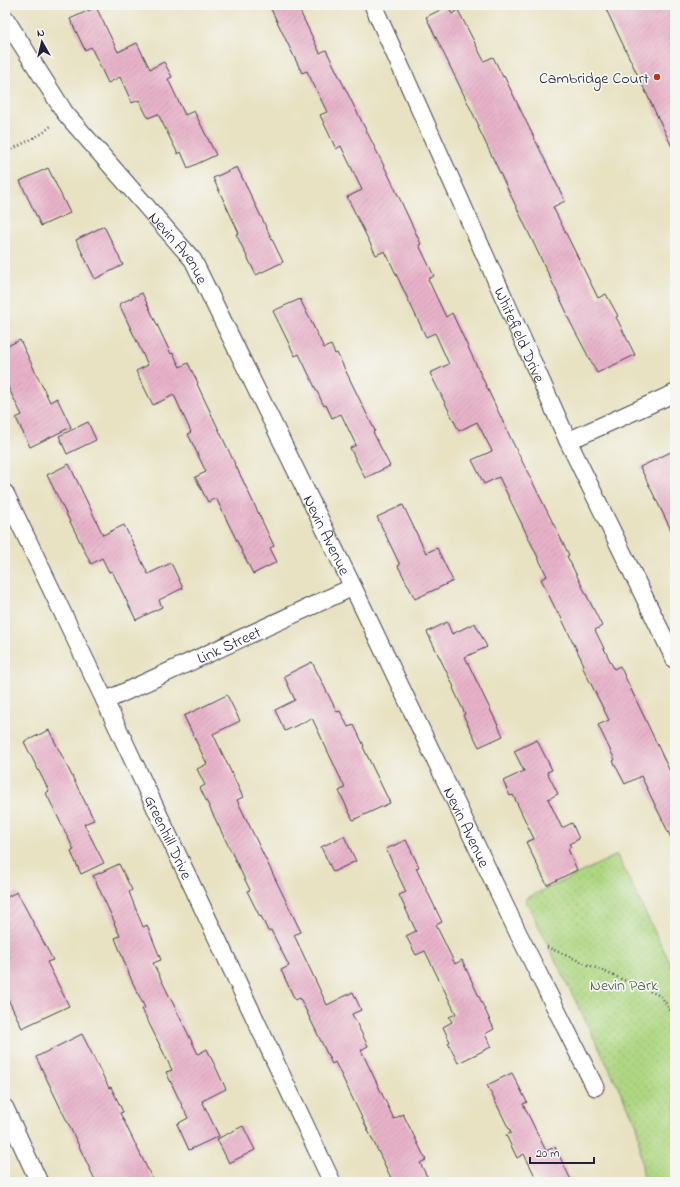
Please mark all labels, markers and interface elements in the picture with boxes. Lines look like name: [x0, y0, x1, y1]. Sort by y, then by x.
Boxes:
north arrow: [22, 22, 62, 62]
text: N: [36, 25, 46, 42]
place label: Cambridge Court: [539, 67, 650, 91]
marker: Cambridge Court: [652, 72, 662, 82]
street label: Nevin Avenue: [142, 207, 213, 289]
street label: Whitefield Drive: [487, 284, 551, 388]
street label: Nevin Avenue: [296, 491, 356, 581]
street label: Link Street: [193, 621, 266, 671]
street label: Nevin Avenue: [436, 783, 495, 873]
street label: Greenhill Drive: [137, 792, 198, 885]
park label: Nevin Park: [590, 974, 659, 998]
scale bar: [530, 1139, 594, 1165]
text: 20 m: [536, 1145, 559, 1163]

